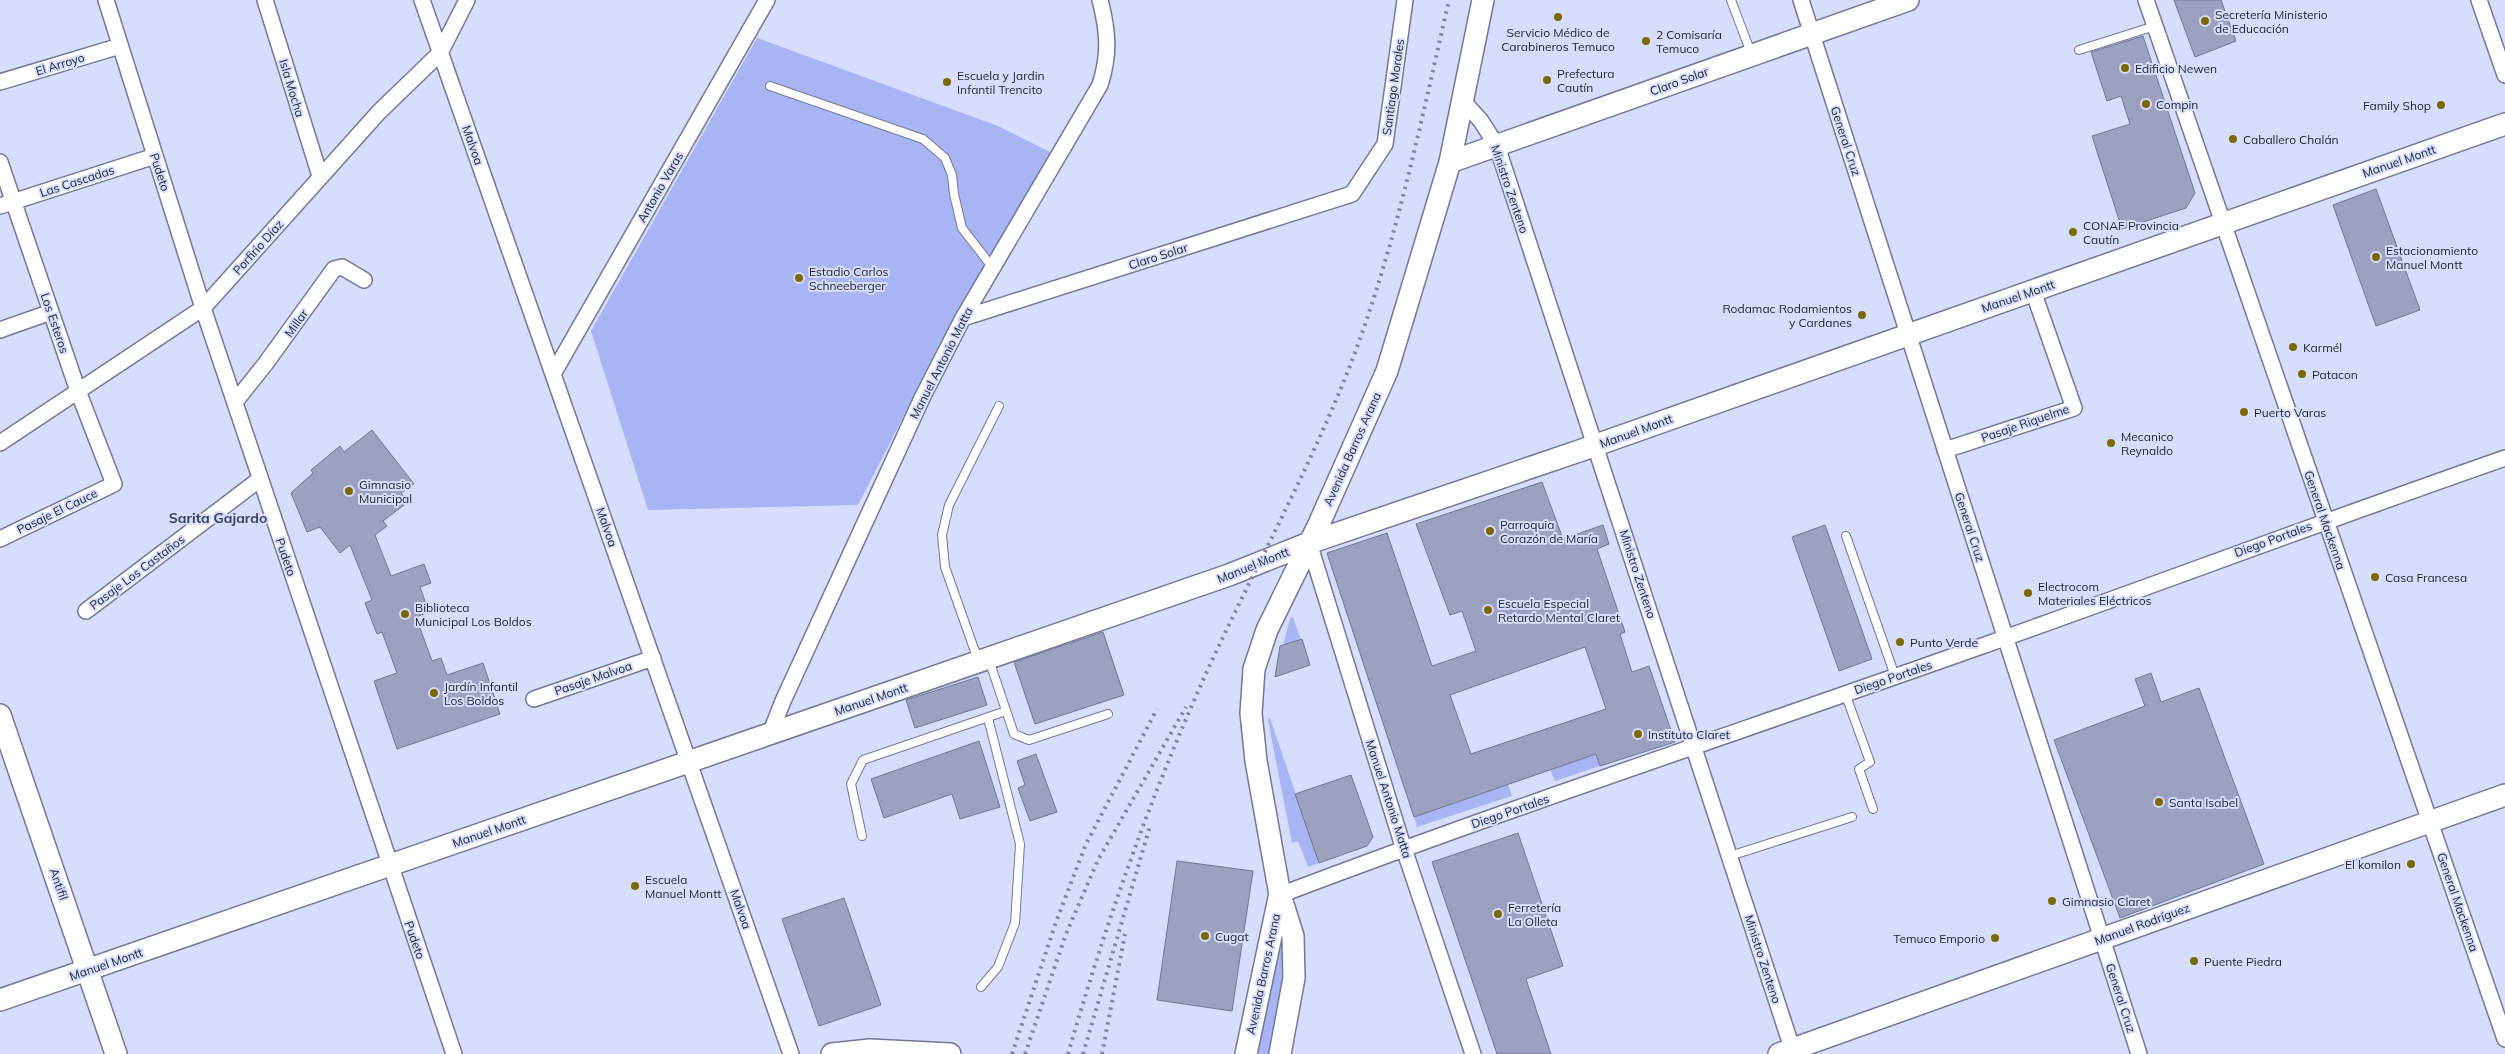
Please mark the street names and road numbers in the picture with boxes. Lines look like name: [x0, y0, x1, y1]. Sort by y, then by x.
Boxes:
street label: Santiago Morales: [1379, 38, 1407, 136]
street label: El Arroyo: [34, 49, 86, 79]
street label: Isla Mocha: [276, 57, 308, 119]
street label: Claro Solar: [1648, 63, 1711, 99]
street label: General Cruz: [1828, 104, 1864, 178]
street label: Malvoa: [459, 123, 487, 167]
street label: Manuel Montt: [2360, 141, 2438, 181]
street label: Ministro Zenteno: [1488, 143, 1532, 235]
street label: Antonio Varas: [634, 149, 686, 225]
street label: Pudeto: [147, 151, 173, 193]
street label: Las Cascadas: [38, 162, 116, 200]
street label: Porfirio Díaz: [230, 217, 286, 277]
street label: Claro Solar: [1127, 239, 1190, 273]
street label: Manuel Montt: [1979, 276, 2057, 316]
street label: Los Esteros: [38, 291, 72, 355]
street label: Manuel Antonio Matta: [906, 305, 976, 421]
street label: Millar: [281, 306, 311, 340]
street label: Avenida Barros Arana: [1320, 390, 1384, 508]
street label: Pasaje Riquelme: [1979, 401, 2071, 445]
street label: Manuel Montt: [1598, 411, 1674, 451]
street label: General Mackenna: [2301, 469, 2349, 571]
street label: Pasaje El Cauce: [14, 485, 100, 537]
street label: General Cruz: [1952, 490, 1988, 564]
street label: Malvoa: [593, 505, 621, 549]
street label: Diego Portales: [2232, 518, 2314, 560]
street label: Ministro Zenteno: [1617, 528, 1659, 620]
street label: Pasaje Los Castaños: [87, 531, 188, 613]
street label: Pudeto: [272, 536, 300, 578]
street label: Manuel Montt: [1215, 544, 1291, 586]
street label: Diego Portales: [1852, 657, 1934, 697]
street label: Pasaje Malvoa: [552, 658, 634, 698]
street label: Manuel Montt: [832, 679, 910, 719]
street label: Manuel Antonio Matta: [1363, 738, 1415, 860]
street label: Diego Portales: [1469, 791, 1551, 831]
street label: Manuel Montt: [450, 811, 528, 851]
street label: General Mackenna: [2434, 851, 2482, 953]
street label: Antifil: [47, 866, 71, 902]
street label: Malvoa: [727, 887, 755, 931]
street label: Manuel Rodríguez: [2092, 900, 2192, 948]
street label: Avenida Barros Arana: [1243, 912, 1283, 1036]
street label: Ministro Zenteno: [1742, 913, 1784, 1005]
street label: Pudeto: [401, 919, 429, 961]
street label: Manuel Montt: [67, 944, 145, 984]
street label: General Cruz: [2103, 961, 2139, 1035]

